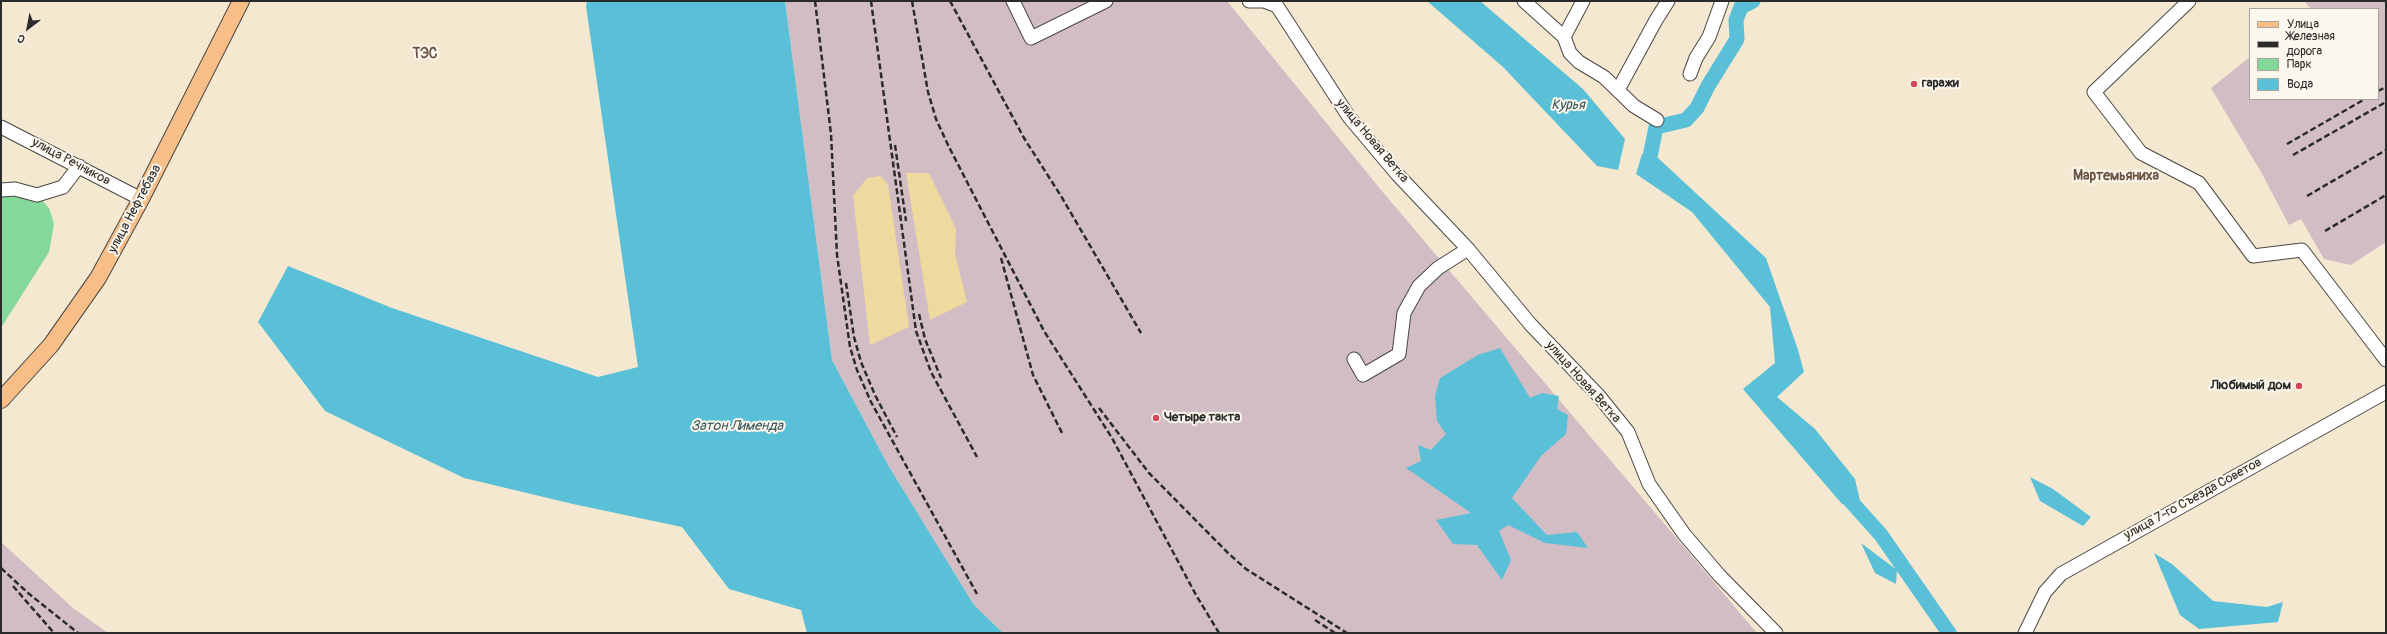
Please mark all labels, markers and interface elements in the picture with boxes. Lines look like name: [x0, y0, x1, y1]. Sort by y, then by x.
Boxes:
north arrow: [8, 8, 48, 48]
legend: [2249, 8, 2379, 100]
text: Улица: [2287, 17, 2319, 32]
text: Железная дорога: [2287, 29, 2335, 59]
text: С: [15, 31, 28, 46]
district label: ТЭС: [413, 46, 437, 62]
text: Парк: [2287, 57, 2312, 72]
place label: гаражи: [1922, 76, 1959, 92]
text: Вода: [2287, 77, 2313, 92]
marker: гаражи: [1909, 79, 1919, 89]
street label: улица Новая Ветка: [1332, 96, 1412, 186]
water label: Курья: [1551, 97, 1585, 113]
street label: улица Речников: [29, 135, 113, 189]
street label: улица Нефтебаза: [105, 162, 165, 256]
district label: Мартемьяниха: [2073, 168, 2159, 184]
street label: улица Новая Ветка: [1542, 338, 1624, 426]
place label: Любимый дом: [2210, 378, 2291, 394]
marker: Любимый дом: [2294, 381, 2304, 391]
place label: Четыре такта: [1164, 410, 1240, 426]
marker: Четыре такта: [1151, 413, 1161, 423]
water label: Затон Лименда: [691, 418, 783, 434]
street label: улица 7-го Съезда Советов: [2121, 455, 2265, 543]

